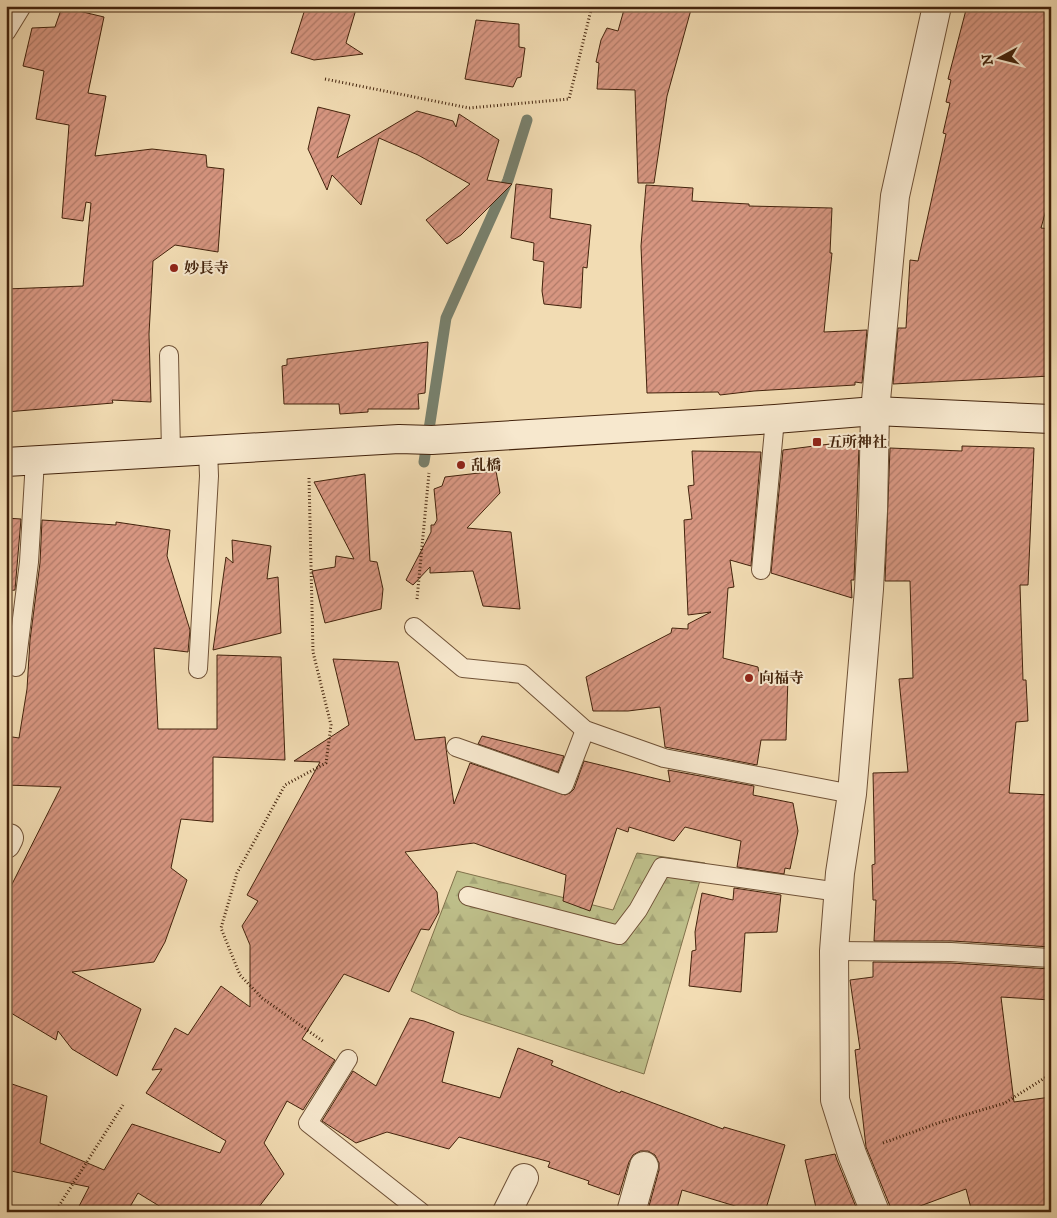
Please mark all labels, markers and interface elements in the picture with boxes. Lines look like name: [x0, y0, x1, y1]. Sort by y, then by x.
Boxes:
north arrow: [974, 32, 1024, 82]
text: N: [978, 52, 998, 66]
place label: 妙長寺: [184, 259, 229, 278]
marker: 妙長寺: [168, 262, 180, 274]
place label: 五所神社: [827, 433, 887, 452]
marker: 五所神社: [811, 436, 823, 448]
place label: 乱橋: [471, 456, 501, 475]
marker: 乱橋: [455, 459, 467, 471]
place label: 向福寺: [759, 669, 804, 688]
marker: 向福寺: [743, 672, 755, 684]

